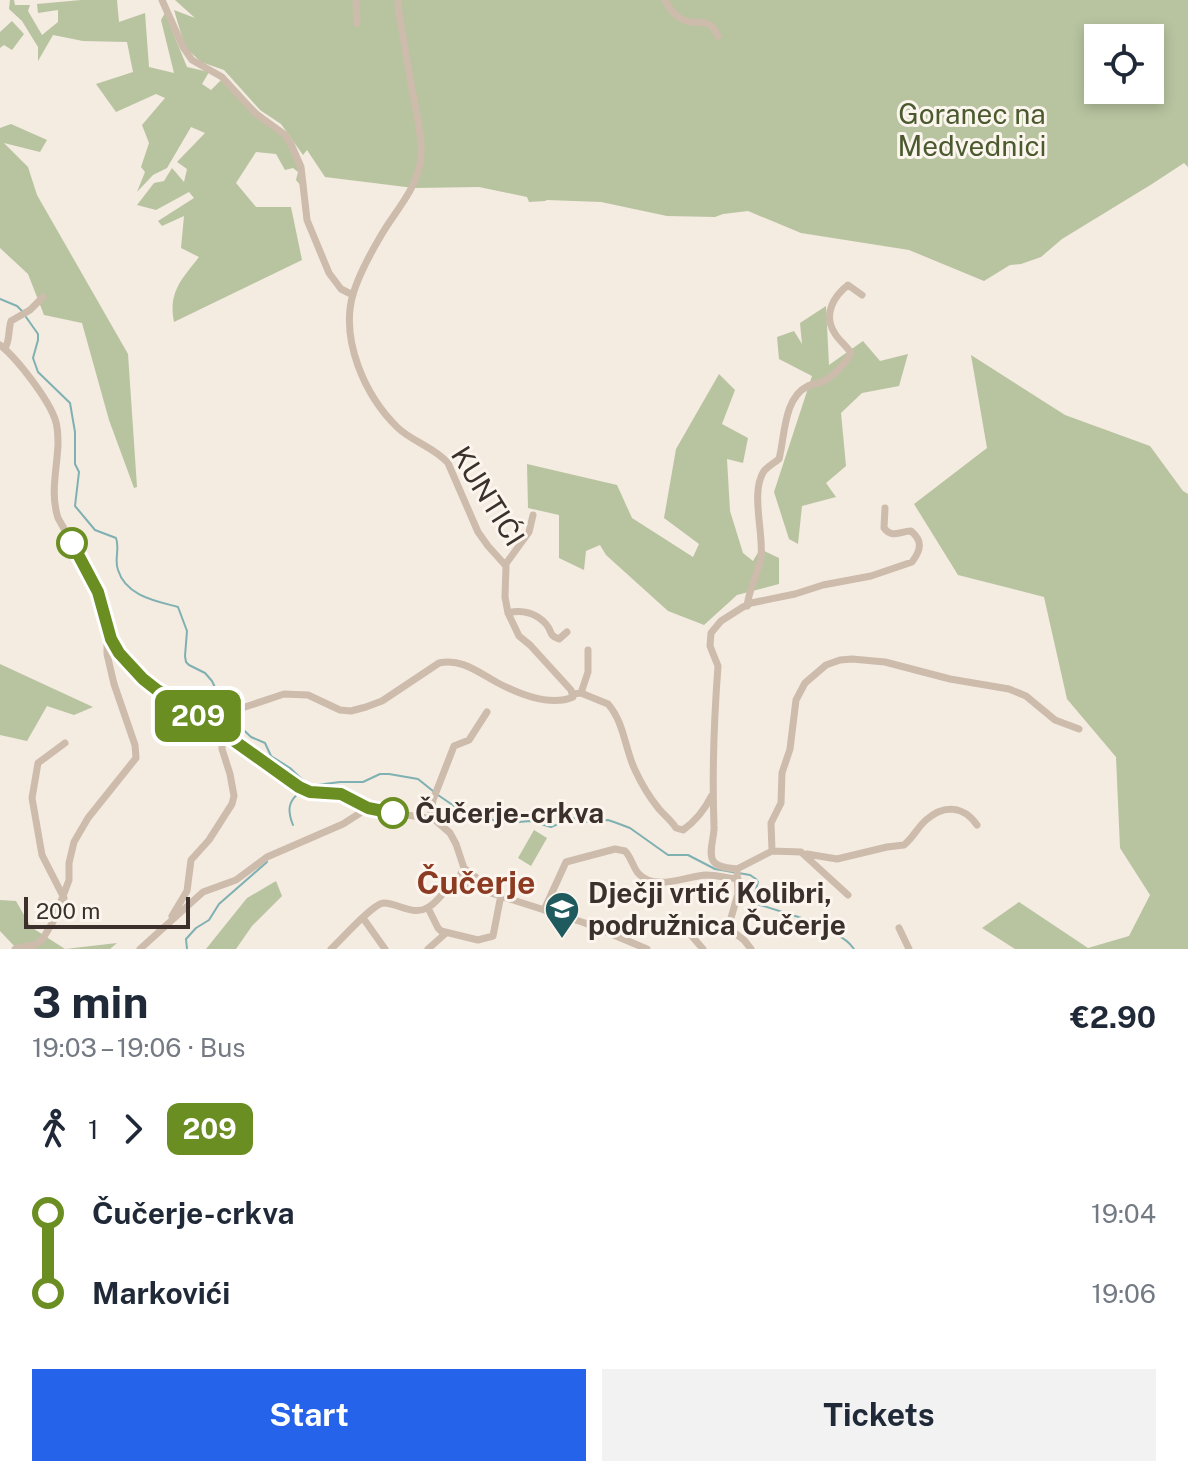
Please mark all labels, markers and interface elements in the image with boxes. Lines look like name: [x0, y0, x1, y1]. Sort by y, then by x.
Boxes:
map controls: [1084, 24, 1164, 104]
button: locate: [1084, 24, 1164, 104]
park label: Goranec na Medvednici: [898, 97, 1046, 162]
street label: KUNTIĆI: [445, 440, 532, 552]
unlabelled marker: [57, 528, 87, 558]
line badge: 209: [152, 690, 244, 742]
text: 209: [171, 699, 225, 732]
place label: Čučerje-crkva: [415, 796, 604, 829]
marker: Čučerje-crkva: [378, 798, 408, 828]
district label: Čučerje: [417, 864, 535, 901]
place label: Dječji vrtić Kolibri, podružnica Čučerje: [588, 876, 846, 941]
school or university icon: Dječji vrtić Kolibri, podružnica Čučerje: [543, 890, 581, 940]
scale bar: [24, 893, 190, 929]
text: 200 m: [36, 898, 100, 924]
text: 3 min: [32, 976, 149, 1028]
text: €2.90: [1070, 999, 1156, 1035]
text: 19:03 – 19:06 · Bus: [32, 1032, 245, 1063]
icon: walk: [32, 1107, 76, 1151]
icon: forward: [111, 1107, 155, 1151]
text: 209: [183, 1112, 237, 1145]
text: 1: [88, 1114, 99, 1145]
text: Čučerje-crkva: [92, 1195, 295, 1231]
text: 19:04: [1091, 1198, 1156, 1229]
text: Markovići: [92, 1275, 230, 1311]
text: 19:06: [1091, 1278, 1156, 1309]
button: Start: [32, 1369, 586, 1461]
button: Tickets: [602, 1369, 1156, 1461]

